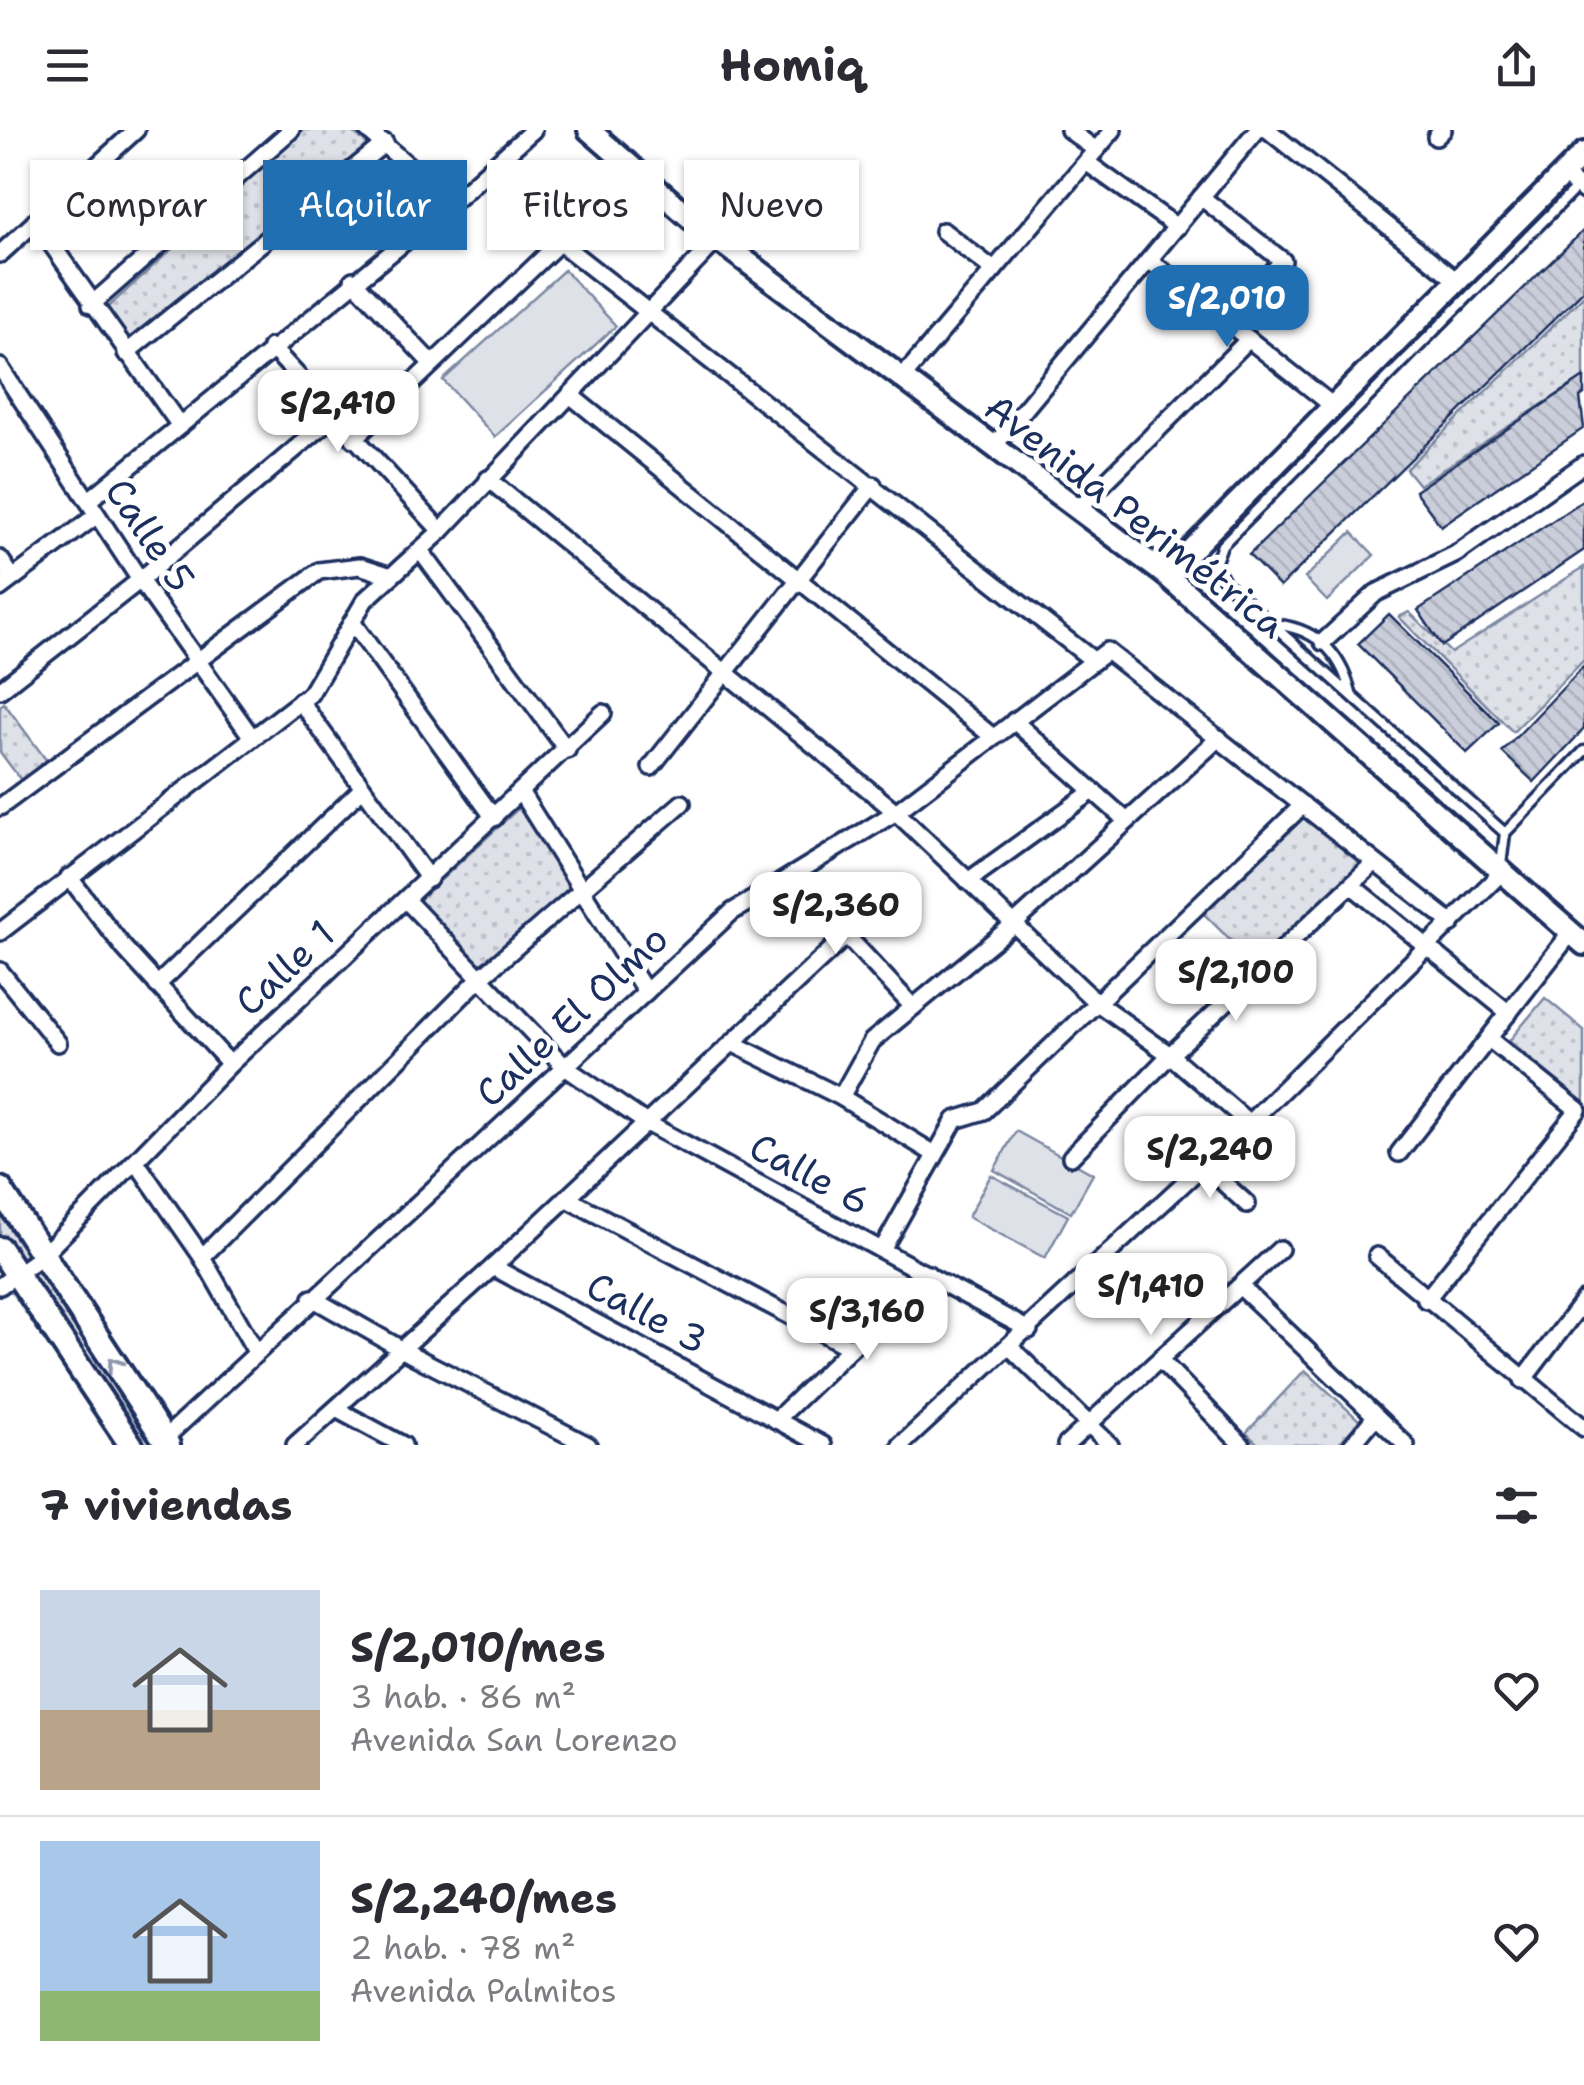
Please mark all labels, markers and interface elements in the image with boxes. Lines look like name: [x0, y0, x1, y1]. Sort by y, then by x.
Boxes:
text: Homiq: [720, 35, 864, 95]
icon: menu: [40, 38, 95, 93]
icon: share: [1489, 38, 1544, 93]
chip: Comprar: [30, 160, 243, 250]
chip: Alquilar: [263, 160, 467, 250]
chip: Filtros: [487, 160, 664, 250]
chip: Nuevo: [684, 160, 859, 250]
pin: S/2,010: [1135, 265, 1319, 350]
text: S/2,010: [1168, 276, 1286, 319]
pin: S/2,410: [246, 370, 430, 455]
text: S/2,410: [280, 381, 396, 424]
street label: Avenida Perimétrica: [974, 382, 1296, 649]
street label: Calle 5: [94, 468, 207, 601]
pin: S/2,360: [744, 872, 928, 957]
text: S/2,360: [772, 883, 900, 926]
street label: Calle 1: [224, 908, 346, 1027]
street label: Calle El Olmo: [464, 913, 679, 1118]
pin: S/2,100: [1144, 939, 1328, 1024]
text: S/2,100: [1177, 950, 1295, 993]
pin: S/2,240: [1118, 1116, 1302, 1201]
street label: Calle 6: [741, 1121, 880, 1227]
text: S/2,240: [1146, 1127, 1274, 1170]
pin: S/1,410: [1059, 1253, 1243, 1338]
street label: Calle 3: [578, 1260, 717, 1366]
text: S/1,410: [1097, 1264, 1205, 1307]
pin: S/3,160: [775, 1278, 959, 1363]
text: S/3,160: [809, 1289, 925, 1332]
one-way arrow: [108, 1356, 127, 1374]
text: 7 viviendas: [40, 1477, 292, 1533]
icon: filters: [1489, 1478, 1544, 1533]
text: S/2,010/mes: [350, 1619, 606, 1675]
icon: home: [120, 1630, 240, 1750]
icon: heart: [1489, 1663, 1544, 1718]
text: 3 hab. · 86 m²: [350, 1675, 576, 1718]
text: Avenida San Lorenzo: [350, 1718, 678, 1761]
text: S/2,240/mes: [350, 1870, 617, 1926]
icon: home: [120, 1881, 240, 2001]
icon: heart: [1489, 1914, 1544, 1969]
text: 2 hab. · 78 m²: [350, 1926, 576, 1969]
text: Avenida Palmitos: [350, 1969, 617, 2012]

